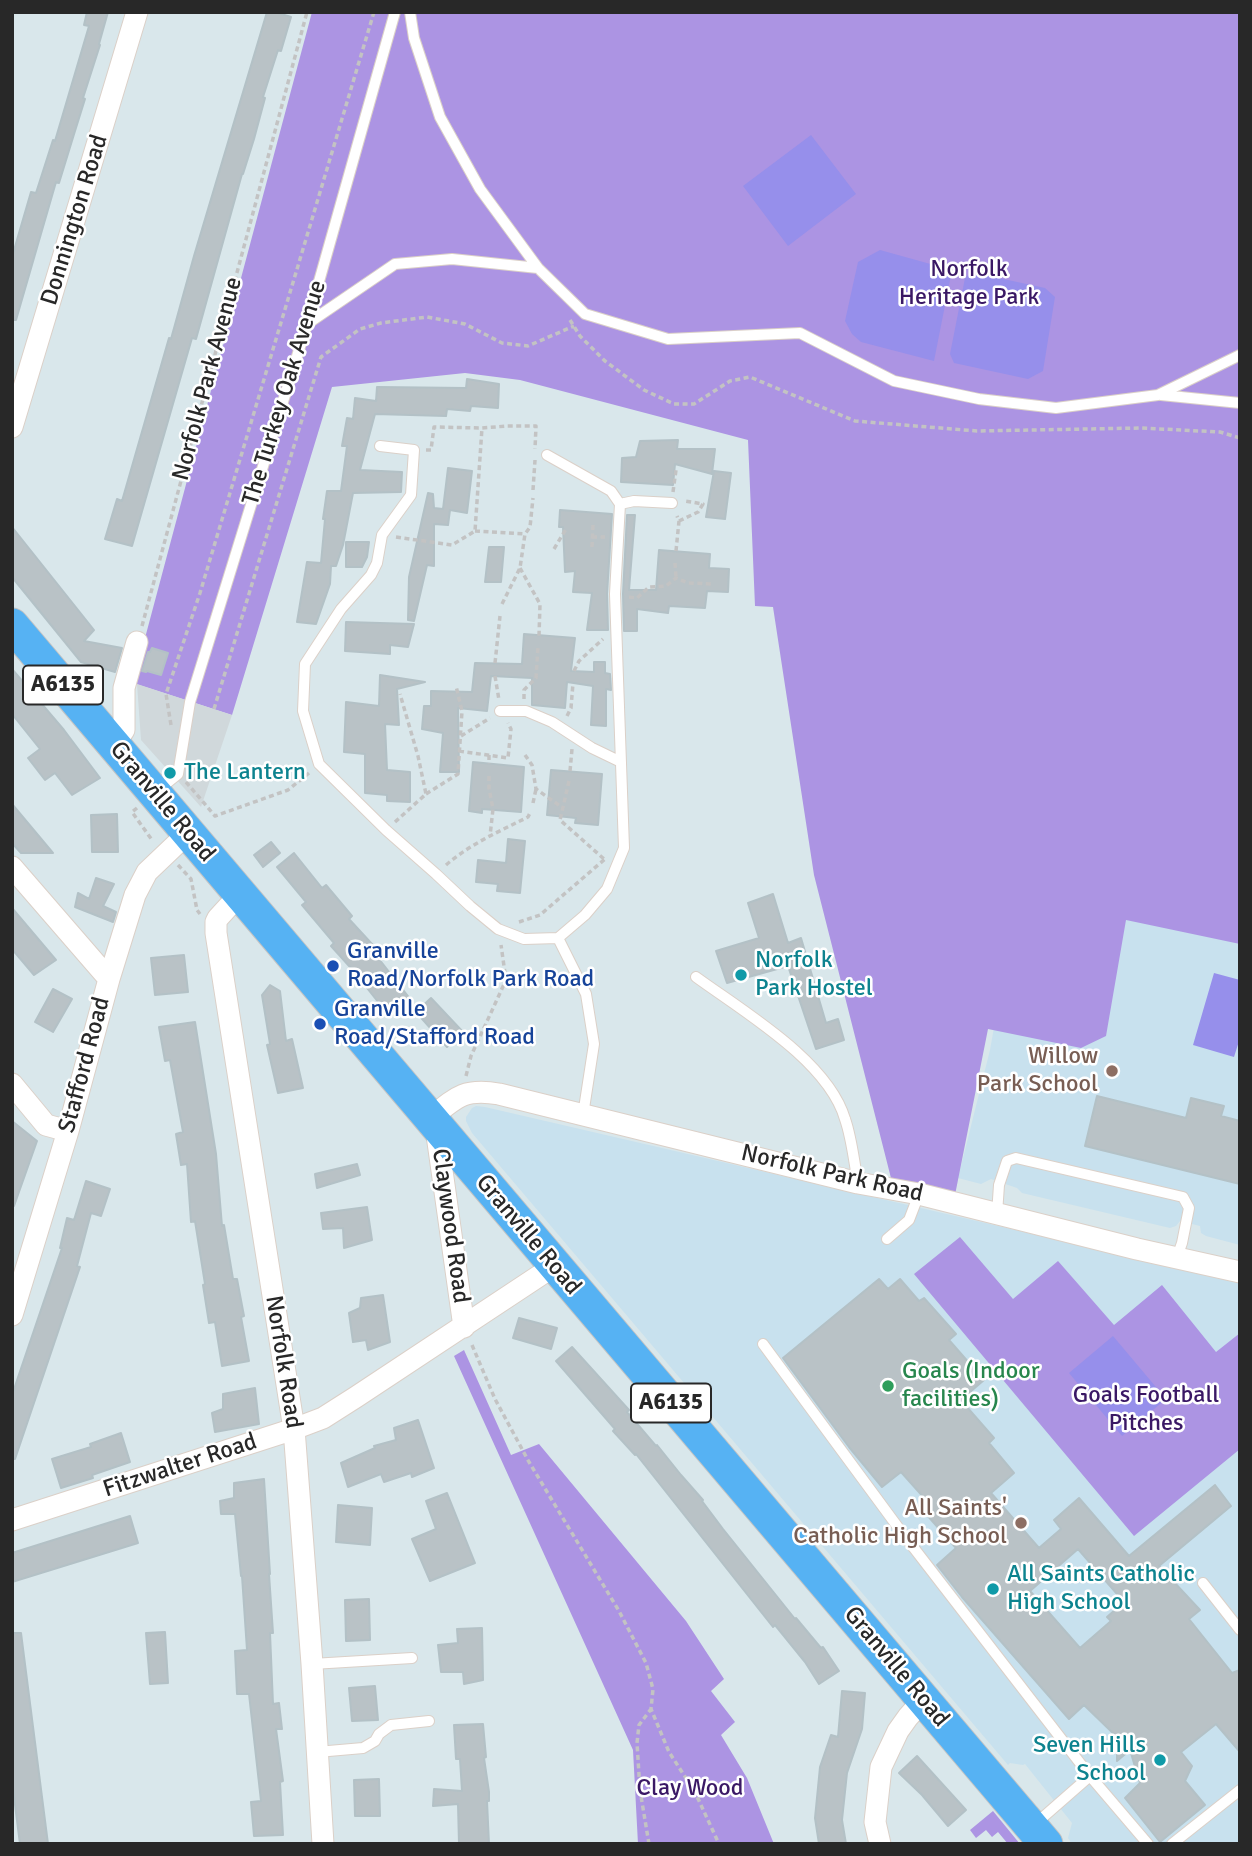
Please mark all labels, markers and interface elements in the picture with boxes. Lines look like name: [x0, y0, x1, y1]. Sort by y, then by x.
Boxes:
street label: Donnington Road: [35, 131, 115, 309]
park label: Norfolk Heritage Park: [899, 256, 1039, 312]
street label: Norfolk Park Avenue: [167, 274, 249, 484]
street label: The Turkey Oak Avenue: [237, 277, 333, 509]
road number: A6135: [23, 666, 103, 705]
street label: Granville Road: [103, 736, 221, 868]
place label: The Lantern: [184, 759, 306, 787]
marker: The Lantern: [162, 765, 178, 781]
place label: Granville Road/Norfolk Park Road: [347, 938, 594, 994]
place label: Norfolk Park Hostel: [755, 947, 873, 1003]
marker: Granville Road/Norfolk Park Road: [325, 958, 341, 974]
marker: Norfolk Park Hostel: [733, 967, 749, 983]
street label: Stafford Road: [53, 994, 117, 1136]
place label: Granville Road/Stafford Road: [334, 996, 535, 1052]
marker: Granville Road/Stafford Road: [312, 1016, 328, 1032]
place label: Willow Park School: [977, 1043, 1098, 1099]
marker: Willow Park School: [1104, 1063, 1120, 1079]
street label: Norfolk Park Road: [738, 1139, 926, 1209]
street label: Claywood Road: [425, 1147, 475, 1305]
street label: Granville Road: [469, 1169, 587, 1301]
street label: Norfolk Road: [258, 1293, 308, 1431]
place label: Goals (Indoor facilities): [902, 1358, 1040, 1414]
marker: Goals (Indoor facilities): [880, 1378, 896, 1394]
park label: Goals Football Pitches: [1073, 1382, 1219, 1438]
road number: A6135: [631, 1384, 711, 1422]
street label: Fitzwalter Road: [99, 1428, 261, 1504]
place label: All Saints' Catholic High School: [793, 1495, 1007, 1551]
marker: All Saints' Catholic High School: [1013, 1515, 1029, 1531]
place label: All Saints Catholic High School: [1007, 1561, 1195, 1617]
marker: All Saints Catholic High School: [985, 1581, 1001, 1597]
street label: Granville Road: [837, 1601, 955, 1733]
place label: Seven Hills School: [1033, 1732, 1146, 1788]
marker: Seven Hills School: [1152, 1752, 1168, 1768]
park label: Clay Wood: [636, 1775, 744, 1803]

